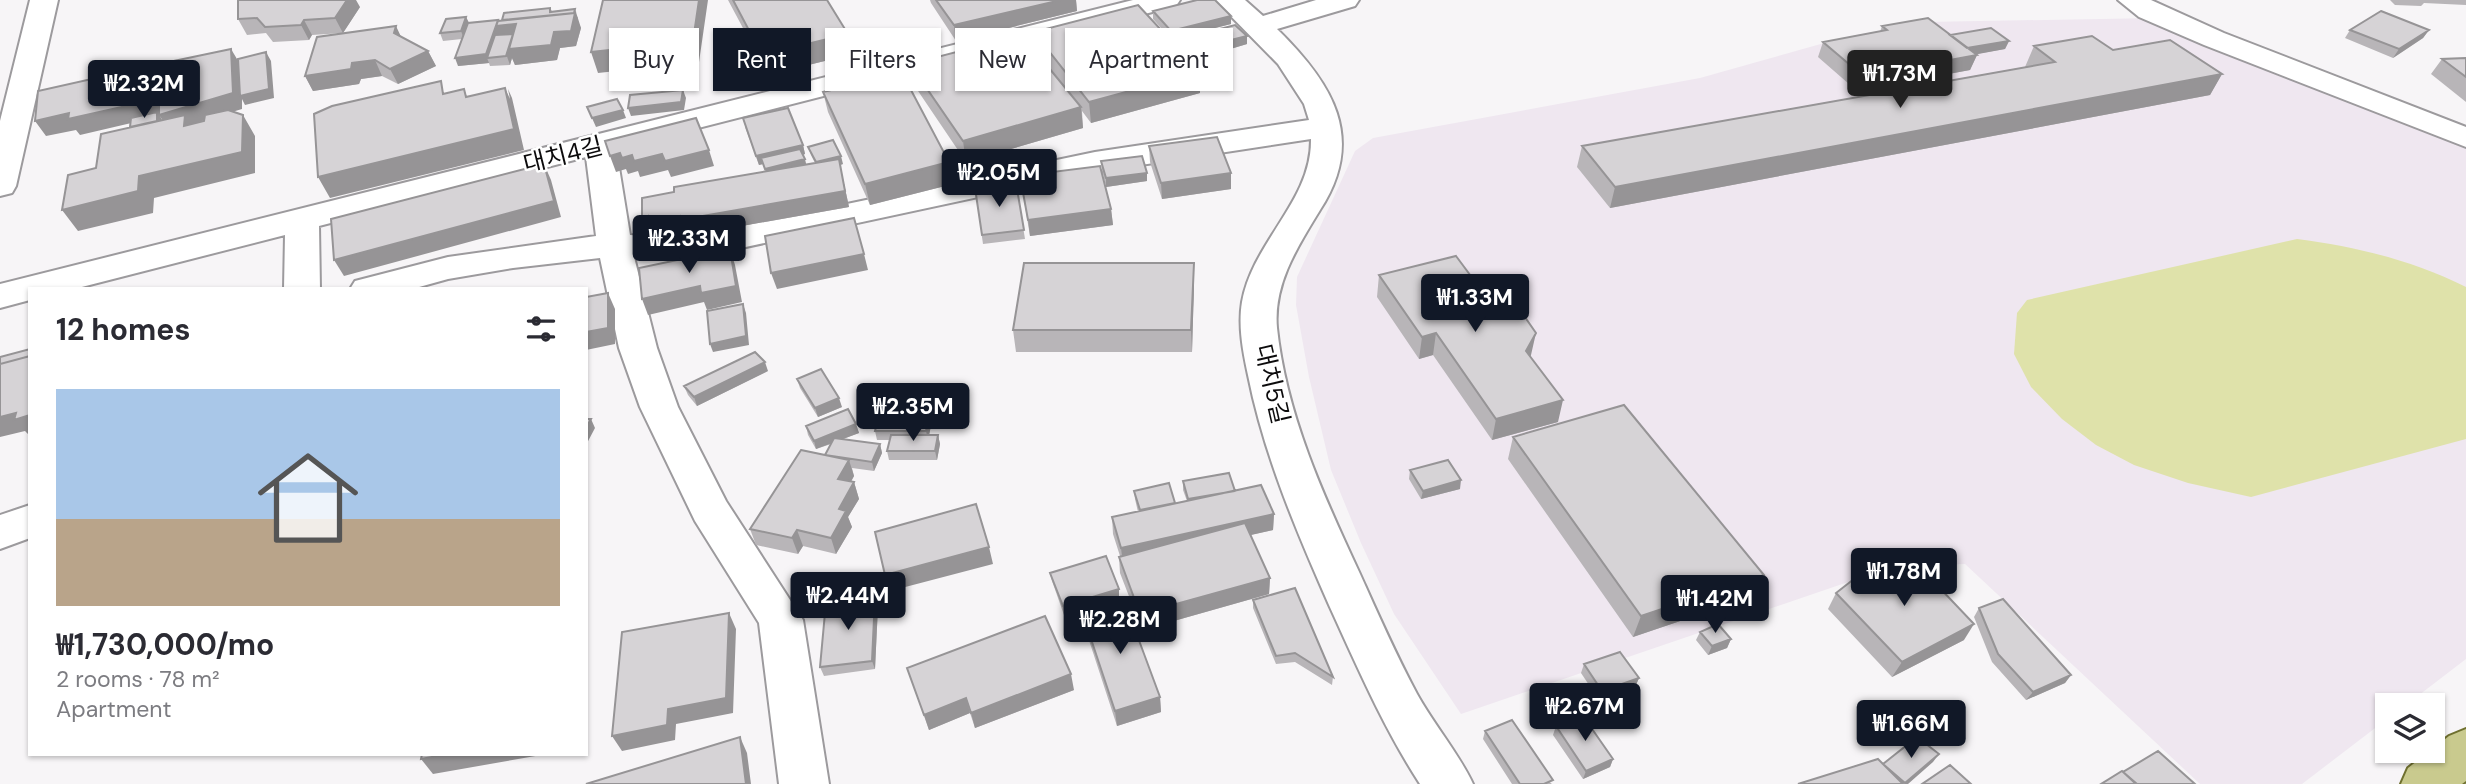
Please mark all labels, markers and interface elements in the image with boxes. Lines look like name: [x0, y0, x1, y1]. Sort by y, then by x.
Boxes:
chip: Buy: [609, 28, 699, 91]
chip: Rent: [713, 28, 811, 91]
chip: Filters: [825, 28, 941, 91]
chip: New: [955, 28, 1051, 91]
chip: Apartment: [1065, 28, 1233, 91]
pin: ₩1.73M: [1843, 50, 1957, 110]
text: ₩1.73M: [1863, 58, 1937, 88]
pin: ₩2.32M: [87, 60, 201, 120]
text: ₩2.32M: [104, 68, 184, 98]
street label: 대치4길: [520, 130, 606, 179]
pin: ₩2.05M: [942, 150, 1056, 209]
text: ₩2.05M: [958, 157, 1040, 187]
pin: ₩2.33M: [632, 216, 746, 275]
text: ₩2.33M: [649, 223, 729, 253]
pin: ₩1.33M: [1418, 274, 1532, 334]
text: ₩1.33M: [1437, 282, 1513, 312]
text: 12 homes: [56, 310, 190, 349]
icon: filters: [522, 310, 560, 348]
street label: 대치5길: [1248, 341, 1297, 427]
pin: ₩2.35M: [856, 384, 970, 443]
text: ₩2.35M: [872, 391, 954, 421]
icon: home: [245, 435, 371, 561]
pin: ₩1.78M: [1847, 548, 1961, 608]
text: ₩1.78M: [1867, 556, 1941, 586]
pin: ₩2.44M: [791, 572, 905, 632]
pin: ₩1.42M: [1658, 576, 1772, 635]
text: ₩2.44M: [807, 580, 889, 610]
text: ₩1.42M: [1677, 583, 1753, 613]
pin: ₩2.28M: [1063, 596, 1177, 656]
text: ₩2.28M: [1080, 604, 1160, 634]
text: ₩1,730,000/mo: [56, 625, 274, 664]
text: 2 rooms · 78 m²: [56, 664, 220, 694]
pin: ₩2.67M: [1528, 684, 1642, 743]
text: ₩2.67M: [1545, 691, 1625, 721]
map controls: [2375, 693, 2445, 763]
button: layers: [2375, 693, 2445, 763]
text: Apartment: [56, 694, 171, 724]
pin: ₩1.66M: [1854, 700, 1968, 760]
text: ₩1.66M: [1873, 708, 1949, 738]

